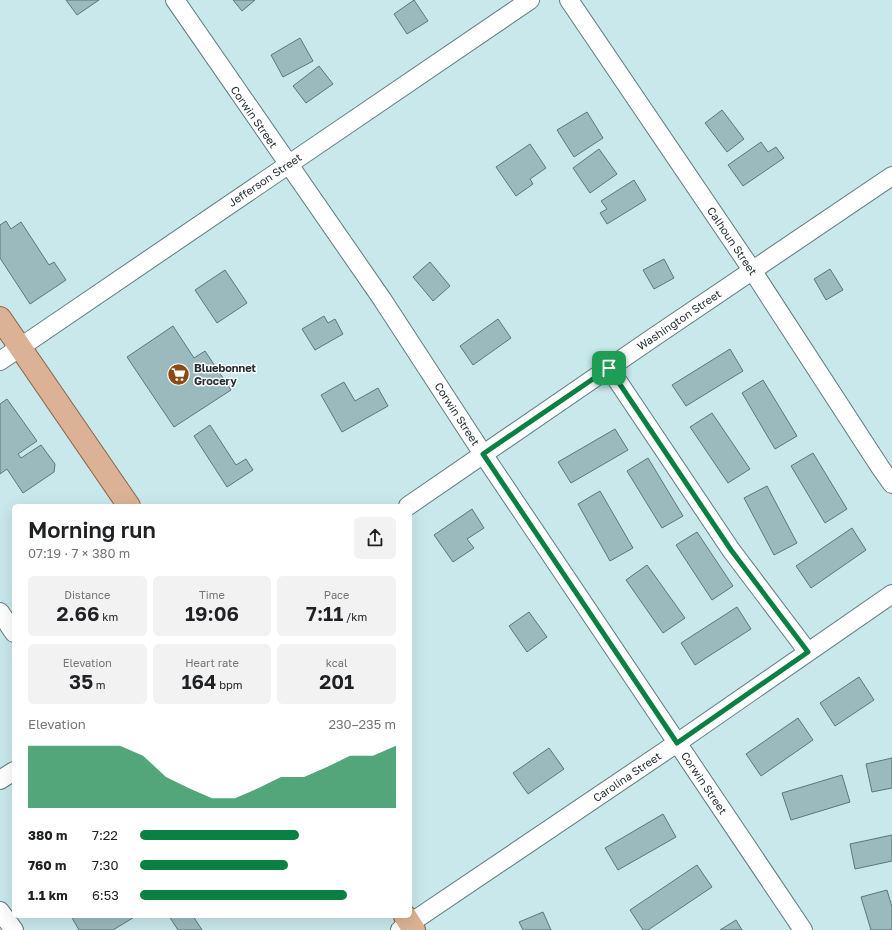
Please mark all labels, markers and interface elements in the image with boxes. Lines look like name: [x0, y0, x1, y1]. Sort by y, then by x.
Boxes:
street label: Corwin Street: [228, 83, 281, 150]
street label: Jefferson Street: [226, 150, 304, 209]
street label: Calhoun Street: [705, 204, 760, 277]
street label: Washington Street: [634, 287, 723, 353]
pin: [592, 351, 626, 385]
icon: arrive: [598, 357, 620, 379]
supermarket icon: Bluebonnet Grocery: [166, 361, 192, 387]
place label: Bluebonnet Grocery: [194, 361, 257, 387]
street label: Corwin Street: [432, 380, 483, 448]
text: Morning run: [28, 516, 156, 543]
button: share: [354, 517, 396, 559]
text: 07:19 · 7 × 380 m: [28, 545, 130, 561]
text: Distance: [64, 588, 110, 601]
text: Time: [199, 588, 225, 601]
text: Pace: [324, 588, 350, 601]
text: 2.66: [56, 601, 100, 625]
text: 19:06: [185, 601, 239, 625]
text: 7:11: [306, 601, 343, 625]
text: km: [100, 610, 118, 623]
text: /km: [343, 610, 367, 623]
text: Elevation: [63, 656, 112, 669]
text: Heart rate: [185, 656, 239, 669]
text: kcal: [326, 656, 348, 669]
text: 35: [69, 669, 93, 693]
text: 164: [181, 669, 217, 693]
text: 201: [319, 669, 354, 693]
text: m: [93, 678, 106, 691]
text: bpm: [217, 678, 243, 691]
text: Elevation: [28, 716, 86, 732]
text: 230–235 m: [328, 716, 396, 732]
street label: Carolina Street: [590, 749, 663, 804]
street label: Corwin Street: [679, 749, 730, 816]
text: 380 m: [28, 827, 67, 843]
text: 7:22: [92, 827, 118, 843]
text: 760 m: [28, 857, 66, 873]
text: 7:30: [92, 857, 118, 873]
text: 1.1 km: [28, 887, 68, 903]
text: 6:53: [92, 887, 119, 903]

